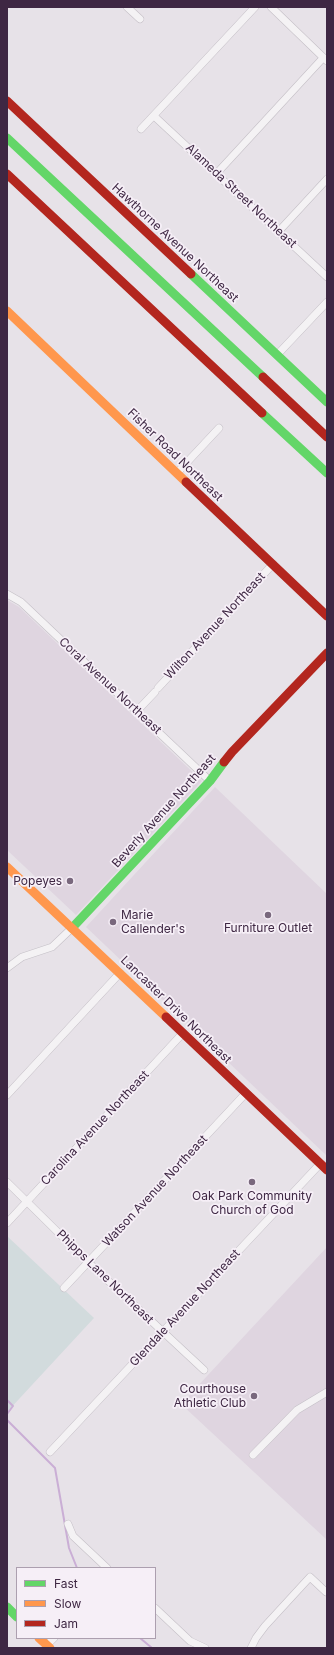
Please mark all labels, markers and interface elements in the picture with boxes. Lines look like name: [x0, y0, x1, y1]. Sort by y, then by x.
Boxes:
street label: Alameda Street Northeast: [183, 141, 299, 251]
street label: Hawthorne Avenue Northeast: [109, 181, 241, 305]
street label: Fisher Road Northeast: [124, 406, 226, 504]
street label: Wilton Avenue Northeast: [162, 570, 268, 682]
street label: Coral Avenue Northeast: [56, 635, 164, 737]
street label: Beverly Avenue Northeast: [109, 751, 219, 871]
place label: Popeyes: [13, 874, 62, 888]
marker: Popeyes: [65, 876, 75, 886]
place label: Marie Callender's: [121, 908, 185, 936]
marker: Furniture Outlet: [263, 910, 273, 920]
marker: Marie Callender's: [108, 917, 118, 927]
place label: Furniture Outlet: [224, 921, 312, 935]
street label: Lancaster Drive Northeast: [118, 953, 234, 1067]
street label: Carolina Avenue Northeast: [38, 1068, 152, 1188]
street label: Watson Avenue Northeast: [99, 1132, 211, 1250]
marker: Oak Park Community Church of God: [247, 1177, 257, 1187]
place label: Oak Park Community Church of God: [192, 1189, 312, 1217]
street label: Phipps Lane Northeast: [54, 1227, 156, 1327]
street label: Glendale Avenue Northeast: [127, 1246, 243, 1370]
place label: Courthouse Athletic Club: [174, 1382, 246, 1410]
marker: Courthouse Athletic Club: [249, 1391, 259, 1401]
legend: [16, 1567, 156, 1639]
text: Fast: [54, 1576, 78, 1591]
text: Slow: [54, 1596, 81, 1611]
text: Jam: [54, 1616, 78, 1631]

